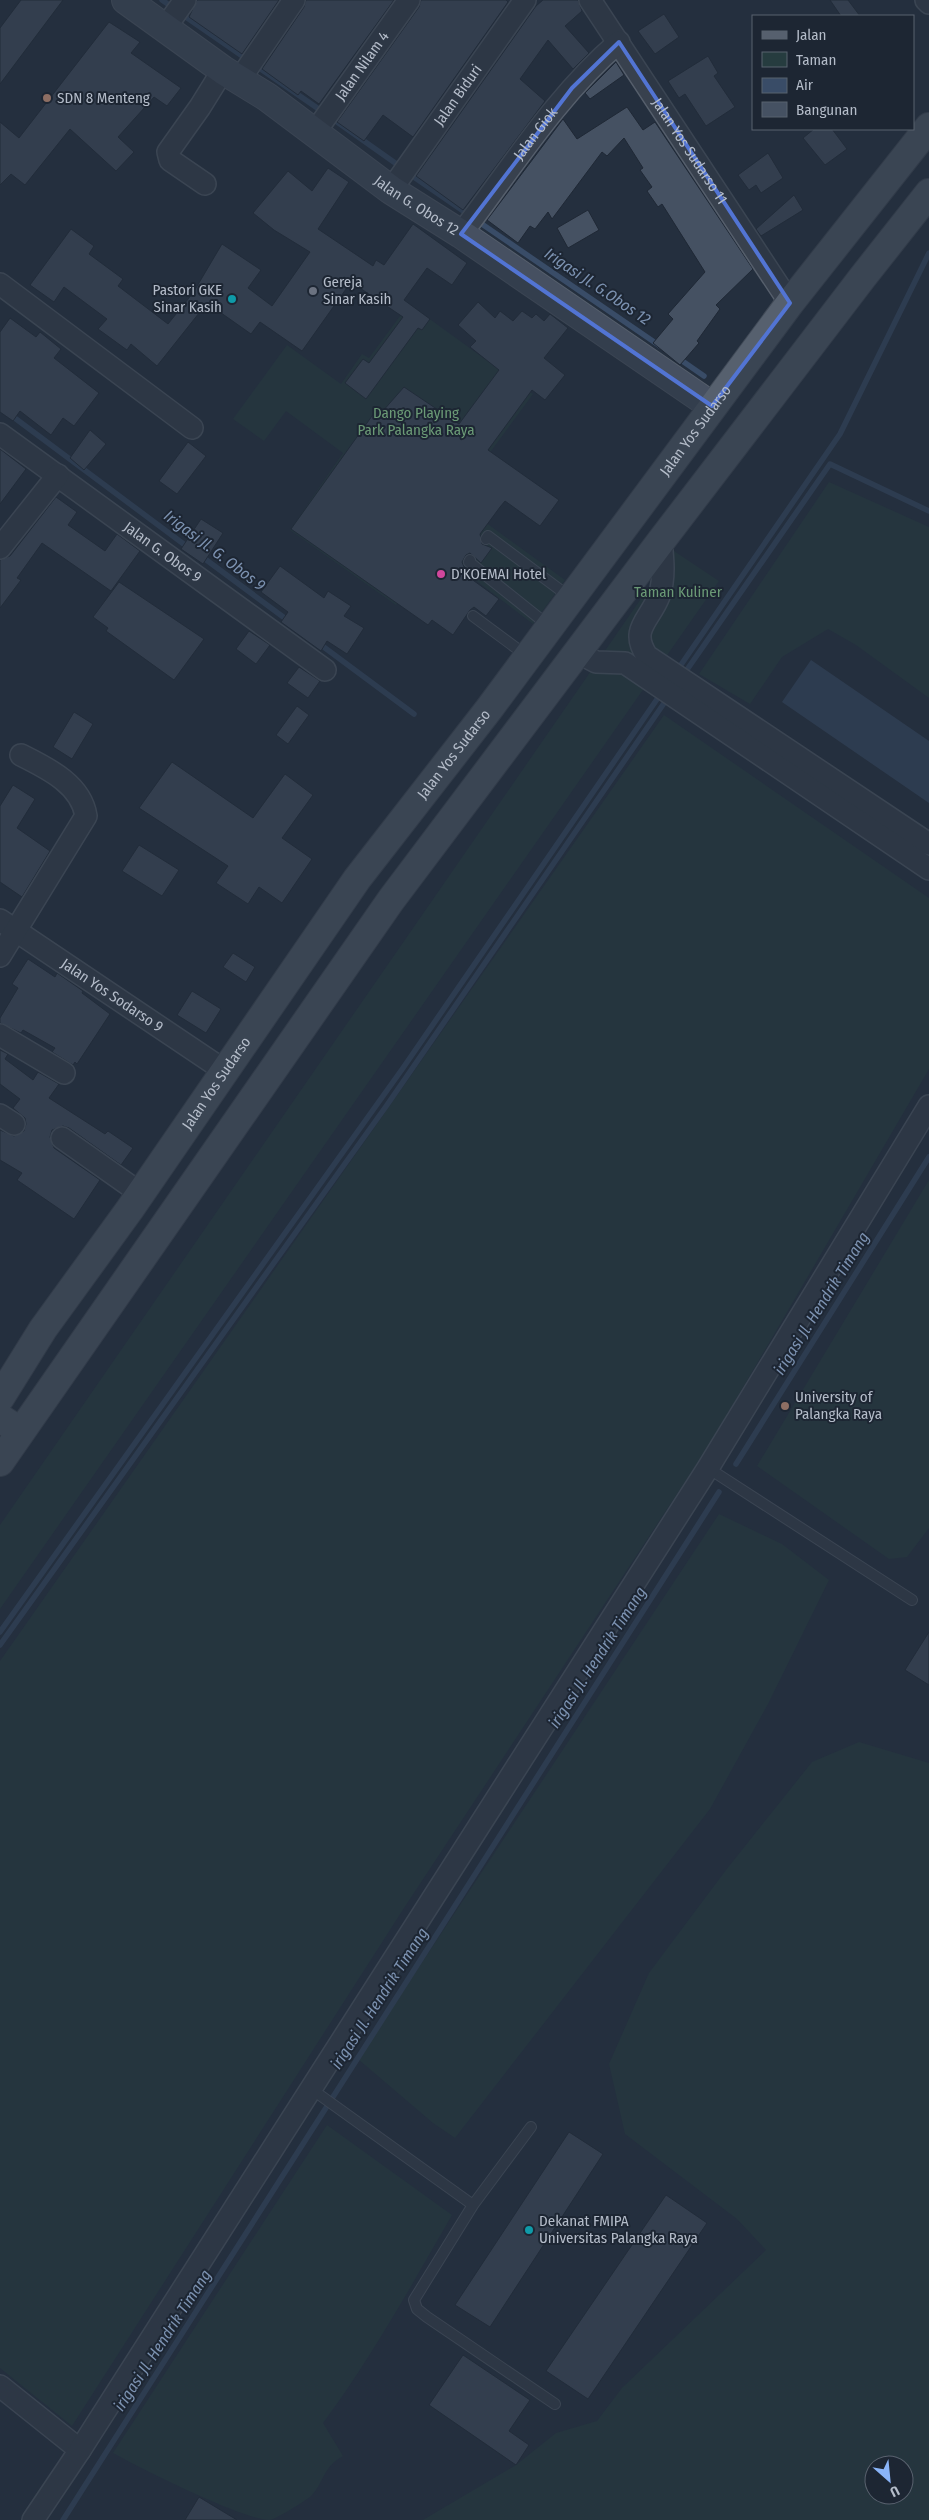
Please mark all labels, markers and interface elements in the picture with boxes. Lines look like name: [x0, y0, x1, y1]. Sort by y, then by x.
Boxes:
legend: [752, 15, 914, 130]
text: Jalan: [796, 26, 826, 44]
street label: Jalan Nilam 4: [331, 28, 393, 104]
text: Taman: [796, 51, 836, 69]
street label: Jalan Biduri: [430, 61, 486, 129]
text: Air: [796, 76, 814, 94]
place label: SDN 8 Menteng: [57, 89, 150, 107]
marker: SDN 8 Menteng: [41, 92, 53, 104]
street label: Jalan Yos Sudarso 11: [648, 95, 731, 208]
text: Bangunan: [796, 101, 857, 119]
street label: Jalan Giok: [510, 104, 561, 163]
street label: Jalan G. Obos 12: [371, 172, 462, 239]
water label: Irigasi Jl. G.Obos 12: [541, 244, 654, 329]
place label: Gereja Sinar Kasih: [323, 273, 391, 308]
place label: Pastori GKE Sinar Kasih: [153, 281, 222, 316]
marker: Gereja Sinar Kasih: [307, 285, 319, 297]
marker: Pastori GKE Sinar Kasih: [226, 293, 238, 305]
street label: Jalan Yos Sudarso: [656, 381, 735, 479]
park label: Dango Playing Park Palangka Raya: [357, 404, 475, 439]
water label: Irigasi Jl. G. Obos 9: [160, 506, 269, 595]
street label: Jalan G. Obos 9: [120, 518, 205, 586]
place label: D'KOEMAI Hotel: [451, 565, 546, 583]
marker: D'KOEMAI Hotel: [435, 568, 447, 580]
park label: Taman Kuliner: [634, 583, 723, 601]
street label: Jalan Yos Sudarso: [413, 706, 494, 803]
street label: Jalan Yos Sodarso 9: [58, 955, 167, 1036]
street label: Jalan Yos Sudarso: [178, 1033, 255, 1133]
water label: irigasi Jl. Hendrik Timang: [770, 1228, 873, 1378]
place label: University of Palangka Raya: [795, 1388, 882, 1423]
marker: University of Palangka Raya: [779, 1400, 791, 1412]
water label: irigasi Jl. Hendrik Timang: [545, 1583, 650, 1731]
water label: irigasi Jl. Hendrik Timang: [327, 1924, 432, 2072]
place label: Dekanat FMIPA Universitas Palangka Raya: [539, 2212, 698, 2247]
marker: Dekanat FMIPA Universitas Palangka Raya: [523, 2224, 535, 2236]
water label: irigasi Jl. Hendrik Timang: [110, 2266, 215, 2414]
north arrow: [864, 2455, 914, 2505]
text: U: [887, 2482, 902, 2501]

